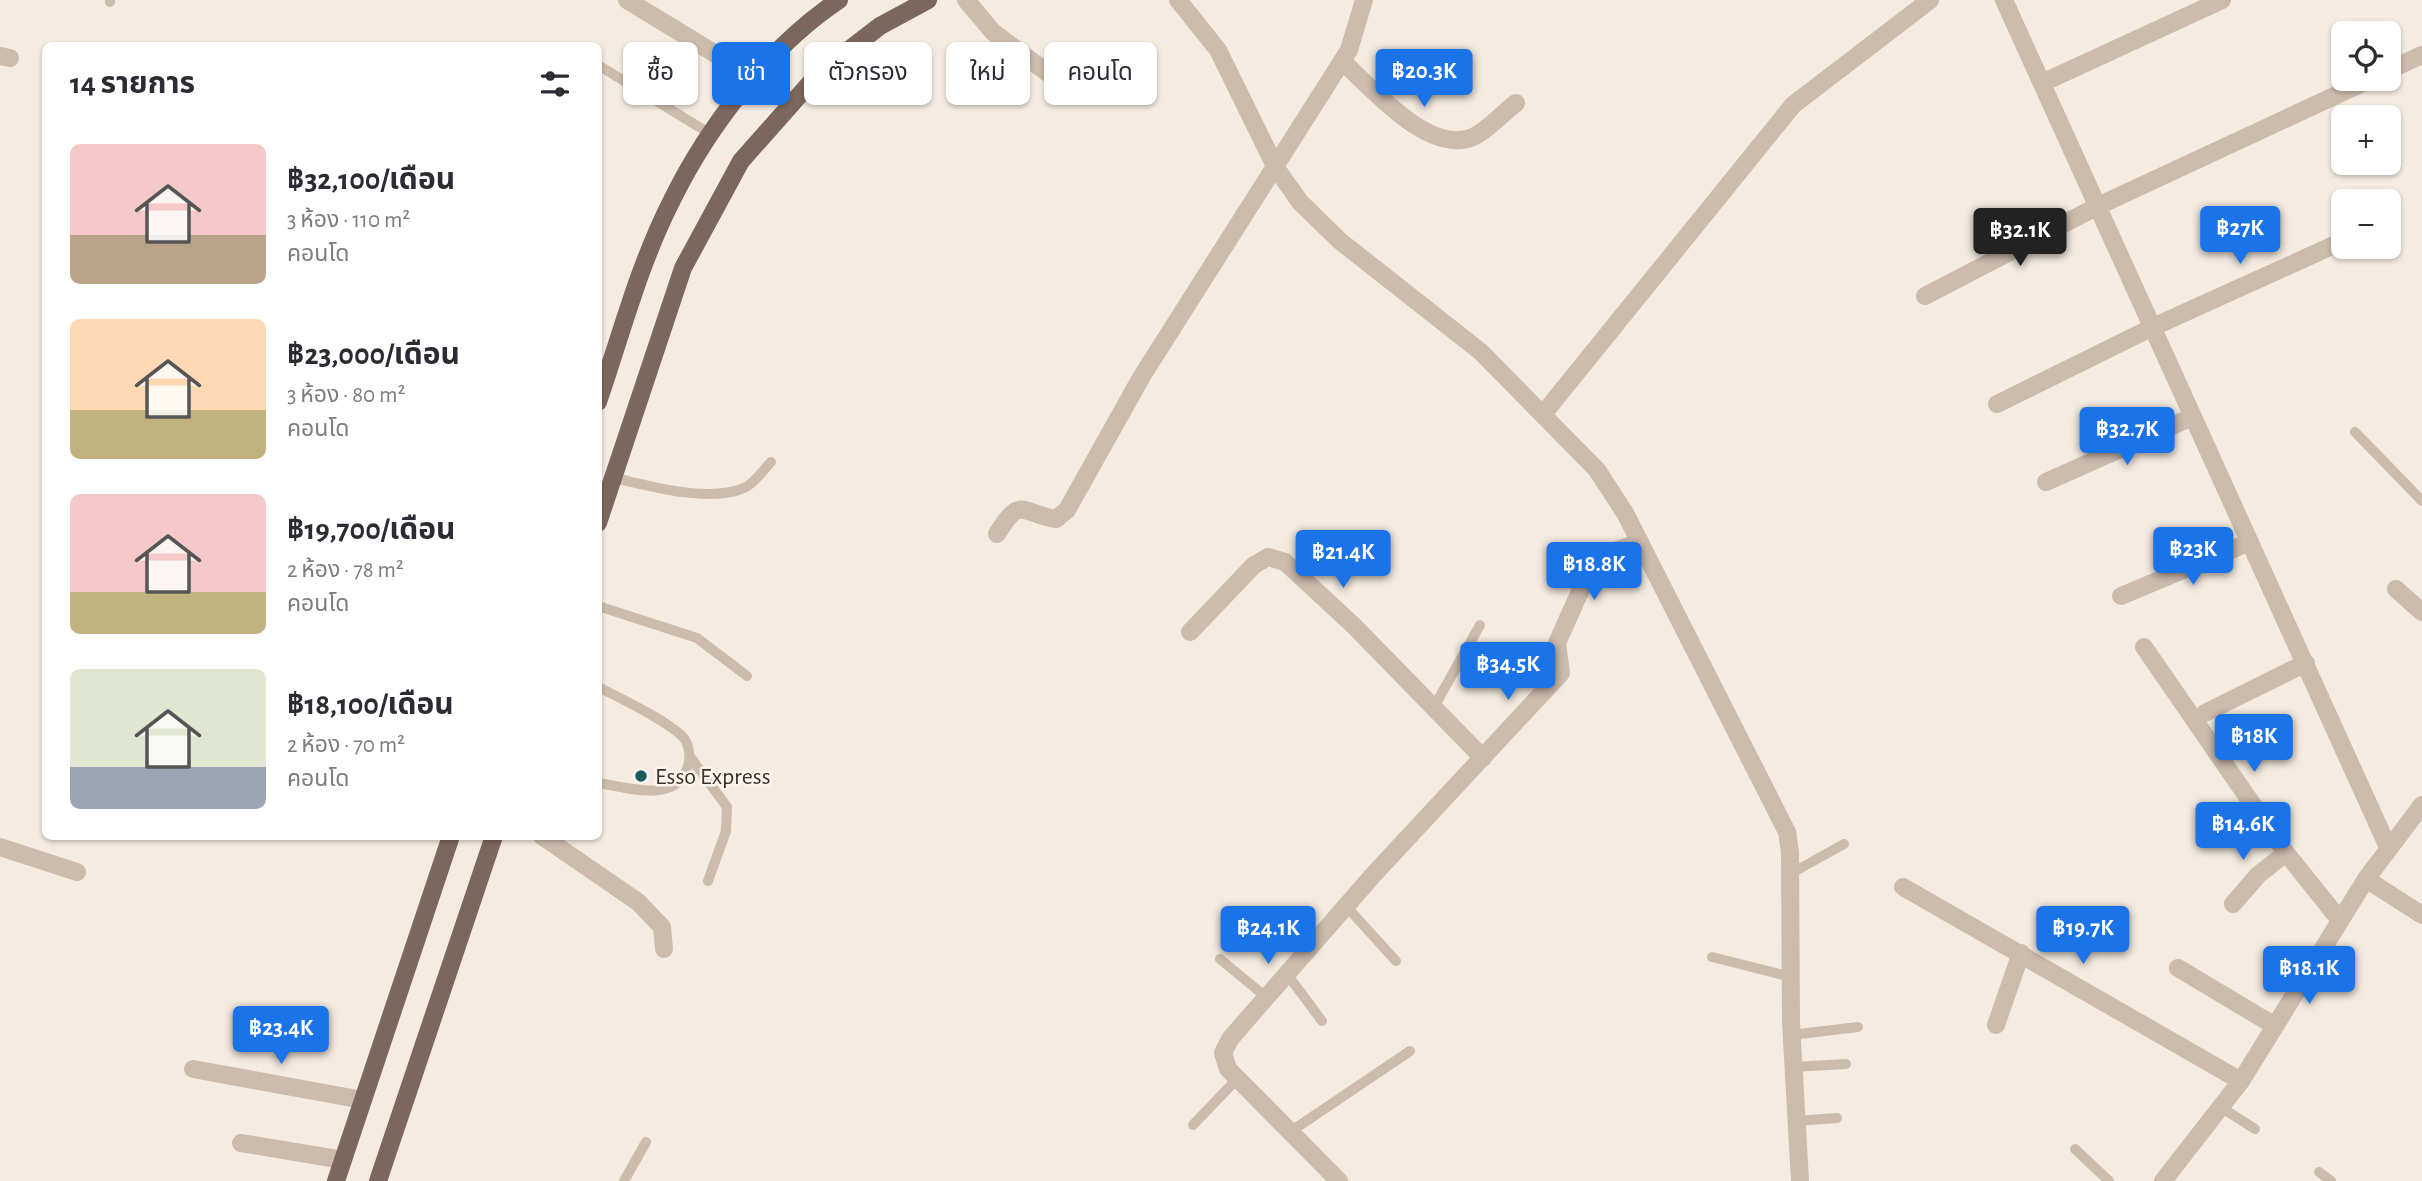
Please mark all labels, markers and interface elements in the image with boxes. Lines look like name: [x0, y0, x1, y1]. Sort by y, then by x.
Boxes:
map controls: [2331, 21, 2401, 259]
button: locate: [2331, 21, 2401, 91]
chip: ซื้อ: [623, 42, 698, 105]
chip: เช่า: [712, 42, 790, 105]
chip: ตัวกรอง: [804, 42, 932, 105]
chip: ใหม่: [946, 42, 1030, 105]
chip: คอนโด: [1044, 42, 1157, 105]
pin: ฿20.3K: [1367, 50, 1481, 109]
text: ฿20.3K: [1392, 60, 1456, 83]
icon: filters: [536, 65, 574, 103]
text: 14 รายการ: [70, 69, 195, 99]
button: +: [2331, 105, 2401, 175]
text: ฿32,100/เดือน: [287, 165, 455, 195]
icon: home: [126, 172, 210, 256]
button: −: [2331, 189, 2401, 259]
pin: ฿27K: [2199, 206, 2281, 266]
pin: ฿32.1K: [1963, 208, 2077, 268]
text: 3 ห้อง · 110 m²: [287, 209, 410, 232]
text: ฿27K: [2216, 217, 2264, 240]
text: ฿32.1K: [1989, 219, 2051, 242]
text: คอนโด: [287, 243, 349, 266]
text: ฿23,000/เดือน: [287, 340, 460, 370]
icon: home: [126, 347, 210, 431]
text: 3 ห้อง · 80 m²: [287, 384, 405, 407]
pin: ฿32.7K: [2070, 407, 2184, 467]
text: คอนโด: [287, 418, 349, 441]
text: ฿32.7K: [2096, 418, 2158, 441]
text: ฿19,700/เดือน: [287, 515, 455, 545]
icon: home: [126, 522, 210, 606]
pin: ฿23K: [2152, 528, 2234, 587]
pin: ฿21.4K: [1286, 530, 1400, 590]
text: ฿23K: [2169, 538, 2217, 561]
text: ฿21.4K: [1312, 541, 1374, 564]
pin: ฿18.8K: [1537, 542, 1651, 602]
text: ฿18.8K: [1562, 553, 1626, 576]
text: 2 ห้อง · 78 m²: [287, 559, 404, 582]
text: คอนโด: [287, 593, 349, 616]
pin: ฿34.5K: [1451, 642, 1565, 702]
text: ฿34.5K: [1476, 653, 1540, 676]
text: ฿18,100/เดือน: [287, 690, 454, 720]
icon: home: [126, 697, 210, 781]
pin: ฿18K: [2213, 714, 2295, 774]
text: ฿18K: [2231, 725, 2277, 748]
text: 2 ห้อง · 70 m²: [287, 734, 405, 757]
place label: Esso Express: [655, 765, 771, 789]
text: คอนโด: [287, 768, 349, 791]
marker: Esso Express: [633, 768, 649, 784]
pin: ฿14.6K: [2186, 802, 2300, 862]
text: ฿14.6K: [2211, 813, 2275, 836]
pin: ฿24.1K: [1211, 906, 1325, 966]
pin: ฿19.7K: [2026, 906, 2140, 966]
text: ฿24.1K: [1237, 917, 1299, 940]
text: ฿19.7K: [2052, 917, 2114, 940]
pin: ฿18.1K: [2252, 946, 2366, 1006]
text: ฿18.1K: [2279, 957, 2339, 980]
pin: ฿23.4K: [224, 1006, 338, 1066]
text: ฿23.4K: [249, 1017, 313, 1040]

